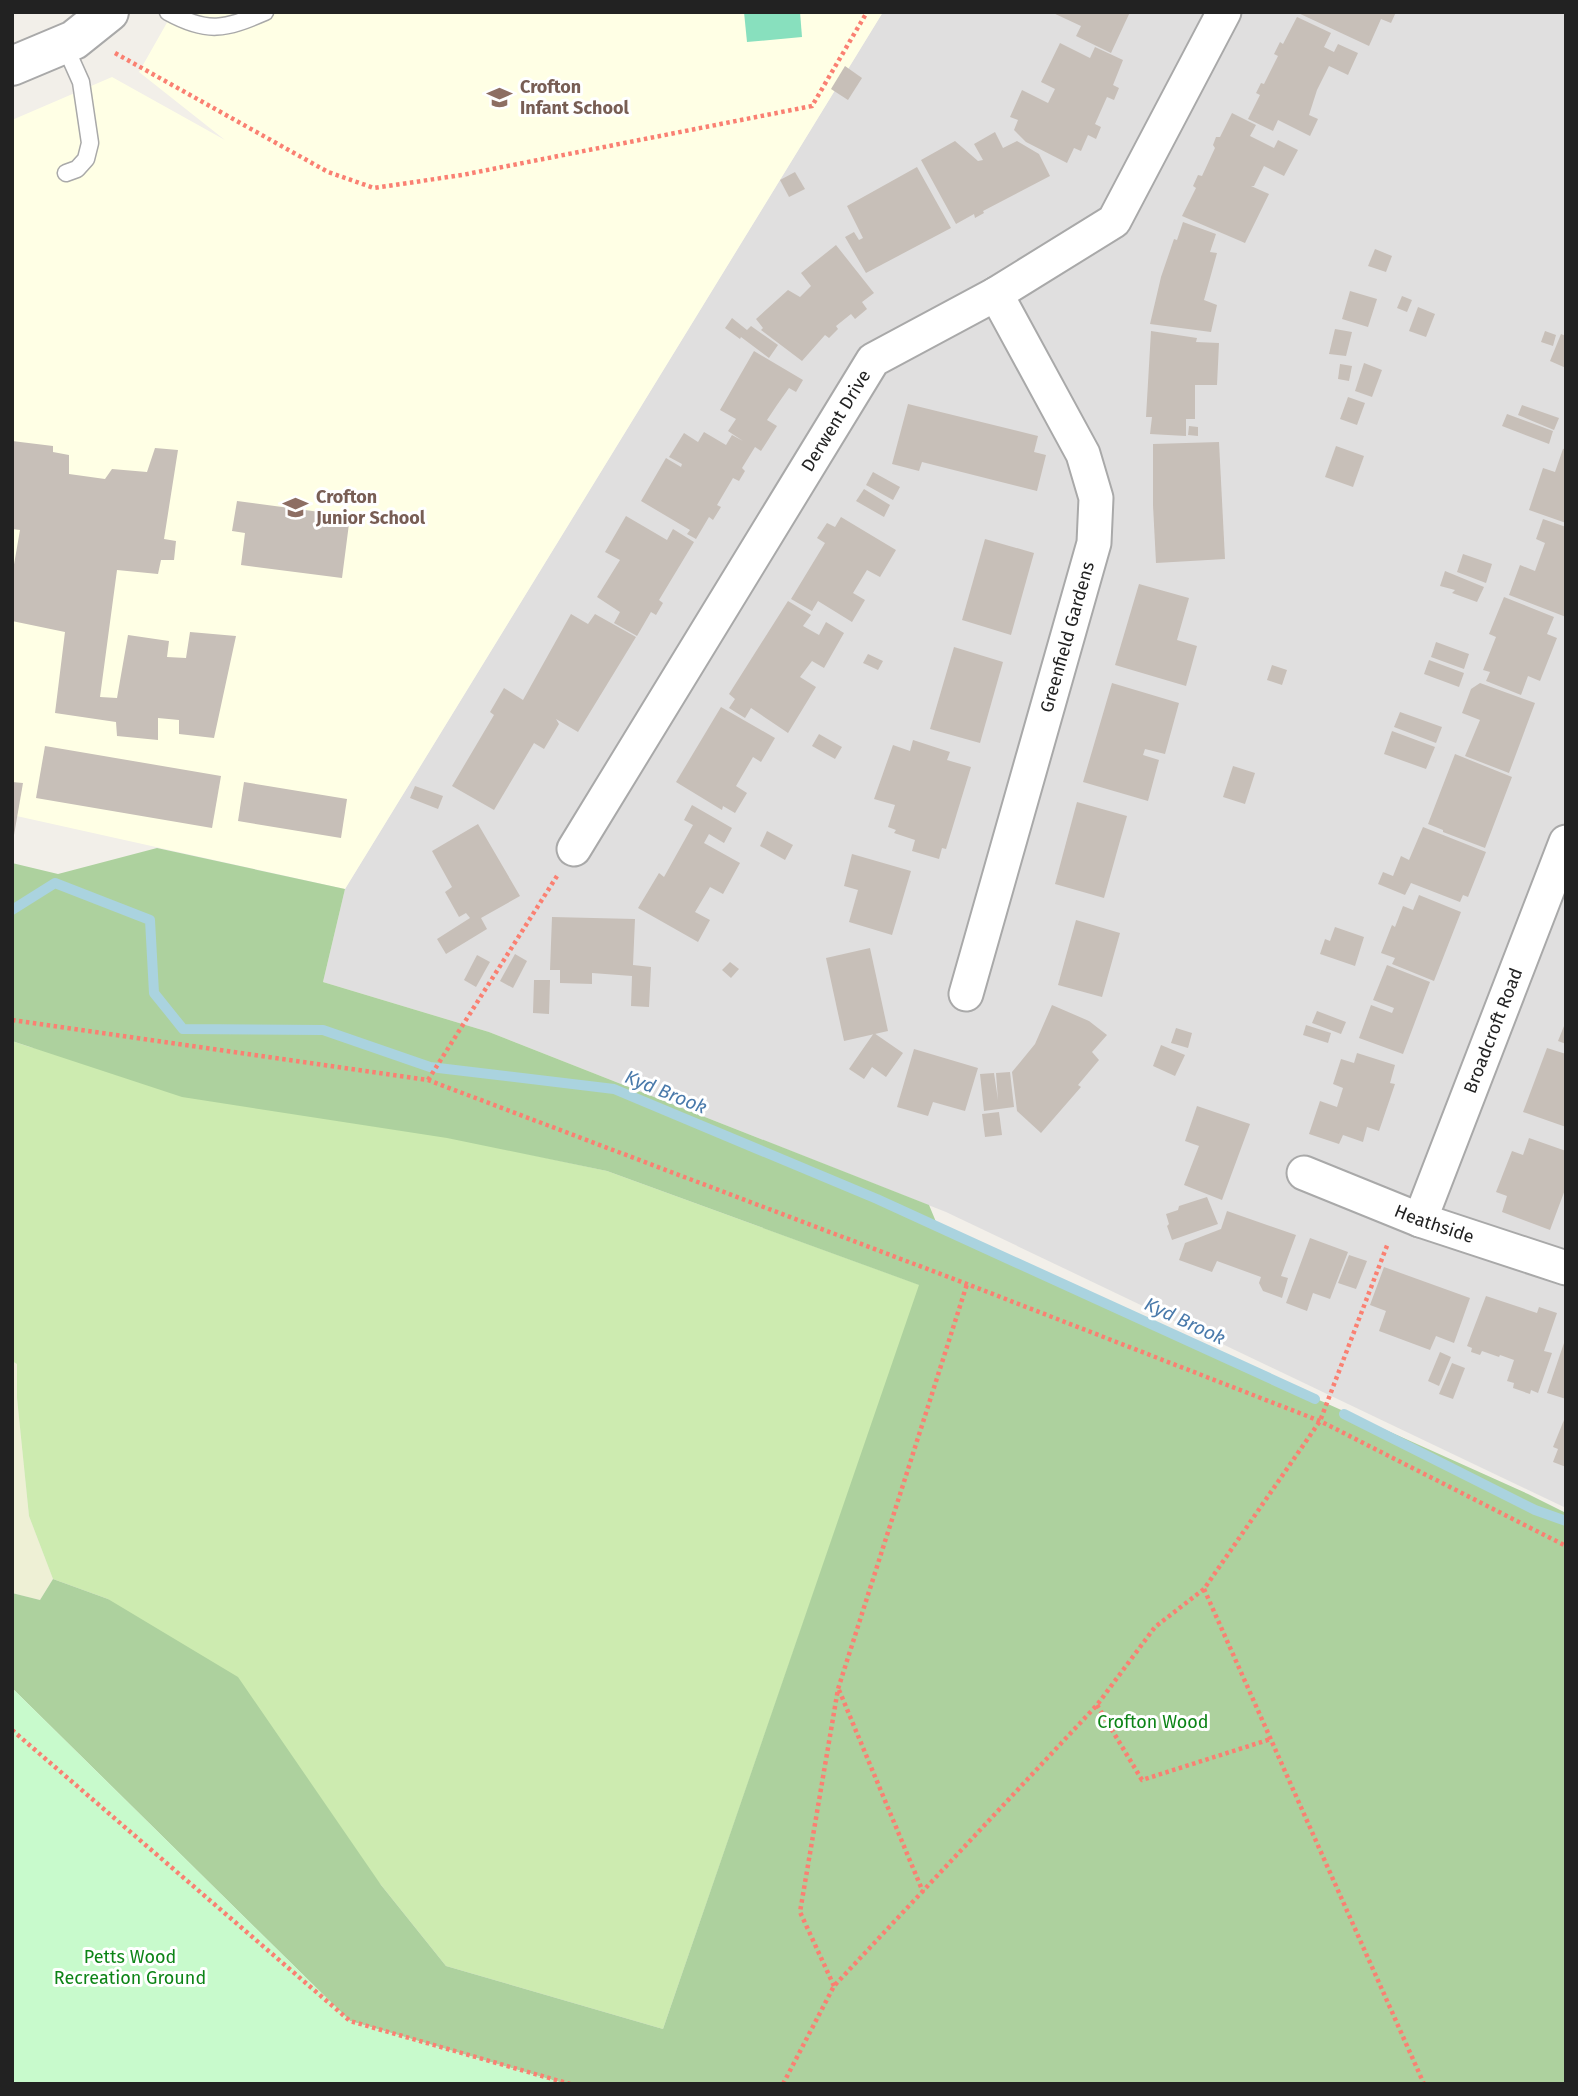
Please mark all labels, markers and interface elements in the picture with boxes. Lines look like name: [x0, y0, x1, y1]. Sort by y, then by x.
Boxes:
place label: Crofton Infant School: [520, 76, 629, 119]
school or university icon: Crofton Infant School: [486, 83, 514, 111]
street label: Derwent Drive: [796, 366, 875, 476]
place label: Crofton Junior School: [315, 486, 426, 529]
school or university icon: Crofton Junior School: [282, 493, 310, 521]
street label: Greenfield Gardens: [1035, 559, 1099, 715]
street label: Broadcroft Road: [1459, 965, 1527, 1096]
water label: Kyd Brook: [622, 1065, 710, 1119]
street label: Heathside: [1391, 1200, 1477, 1248]
water label: Kyd Brook: [1141, 1292, 1229, 1350]
park label: Crofton Wood: [1097, 1711, 1209, 1733]
park label: Petts Wood Recreation Ground: [54, 1946, 206, 1989]

